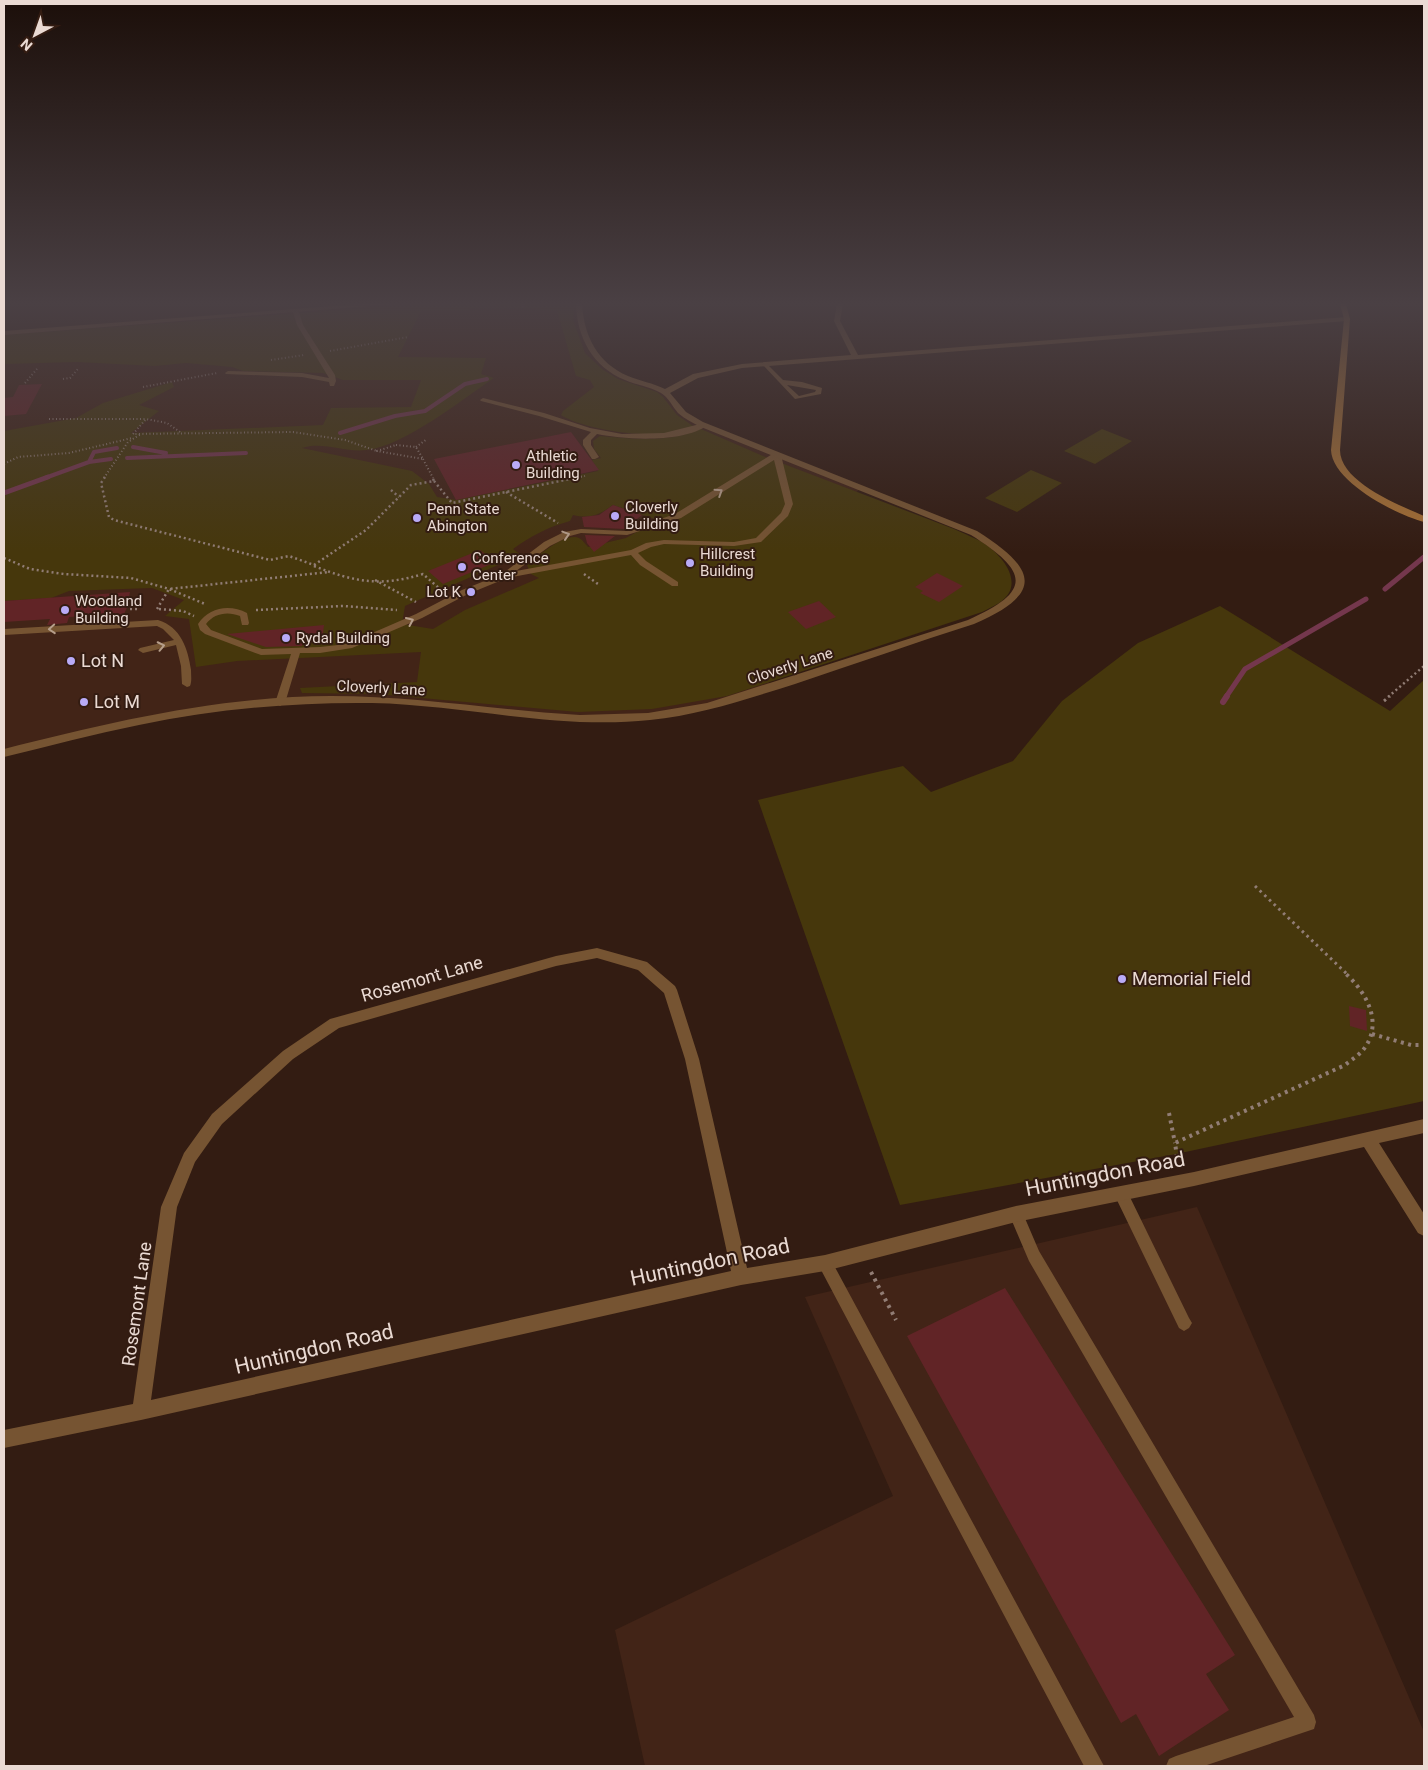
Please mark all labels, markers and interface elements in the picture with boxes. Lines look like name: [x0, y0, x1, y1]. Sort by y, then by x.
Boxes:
north arrow: [10, 10, 60, 60]
text: N: [17, 36, 35, 54]
place label: Athletic Building: [526, 447, 580, 482]
marker: Athletic Building: [510, 459, 522, 471]
one-way arrow: [713, 489, 723, 498]
place label: Cloverly Building: [625, 498, 679, 533]
place label: Penn State Abington: [427, 500, 499, 535]
marker: Cloverly Building: [609, 510, 621, 522]
marker: Penn State Abington: [411, 512, 423, 524]
one-way arrow: [562, 530, 570, 540]
place label: Hillcrest Building: [700, 545, 755, 580]
place label: Conference Center: [472, 549, 549, 584]
marker: Hillcrest Building: [684, 557, 696, 569]
marker: Conference Center: [456, 561, 468, 573]
place label: Lot K: [426, 583, 462, 601]
marker: Lot K: [465, 586, 477, 598]
place label: Woodland Building: [75, 592, 142, 627]
marker: Woodland Building: [59, 604, 71, 616]
one-way arrow: [405, 616, 414, 627]
one-way arrow: [48, 623, 56, 634]
place label: Rydal Building: [296, 629, 390, 647]
marker: Rydal Building: [280, 632, 292, 644]
one-way arrow: [157, 642, 165, 652]
street label: Cloverly Lane: [745, 644, 835, 688]
place label: Lot N: [81, 650, 124, 671]
marker: Lot N: [65, 655, 77, 667]
street label: Cloverly Lane: [336, 677, 426, 699]
place label: Lot M: [94, 691, 140, 712]
marker: Lot M: [78, 696, 90, 708]
street label: Rosemont Lane: [359, 951, 485, 1006]
place label: Memorial Field: [1132, 968, 1251, 989]
marker: Memorial Field: [1116, 973, 1128, 985]
street label: Huntingdon Road: [1023, 1147, 1187, 1201]
street label: Huntingdon Road: [628, 1233, 792, 1291]
street label: Rosemont Lane: [117, 1240, 156, 1368]
street label: Huntingdon Road: [232, 1319, 396, 1379]

